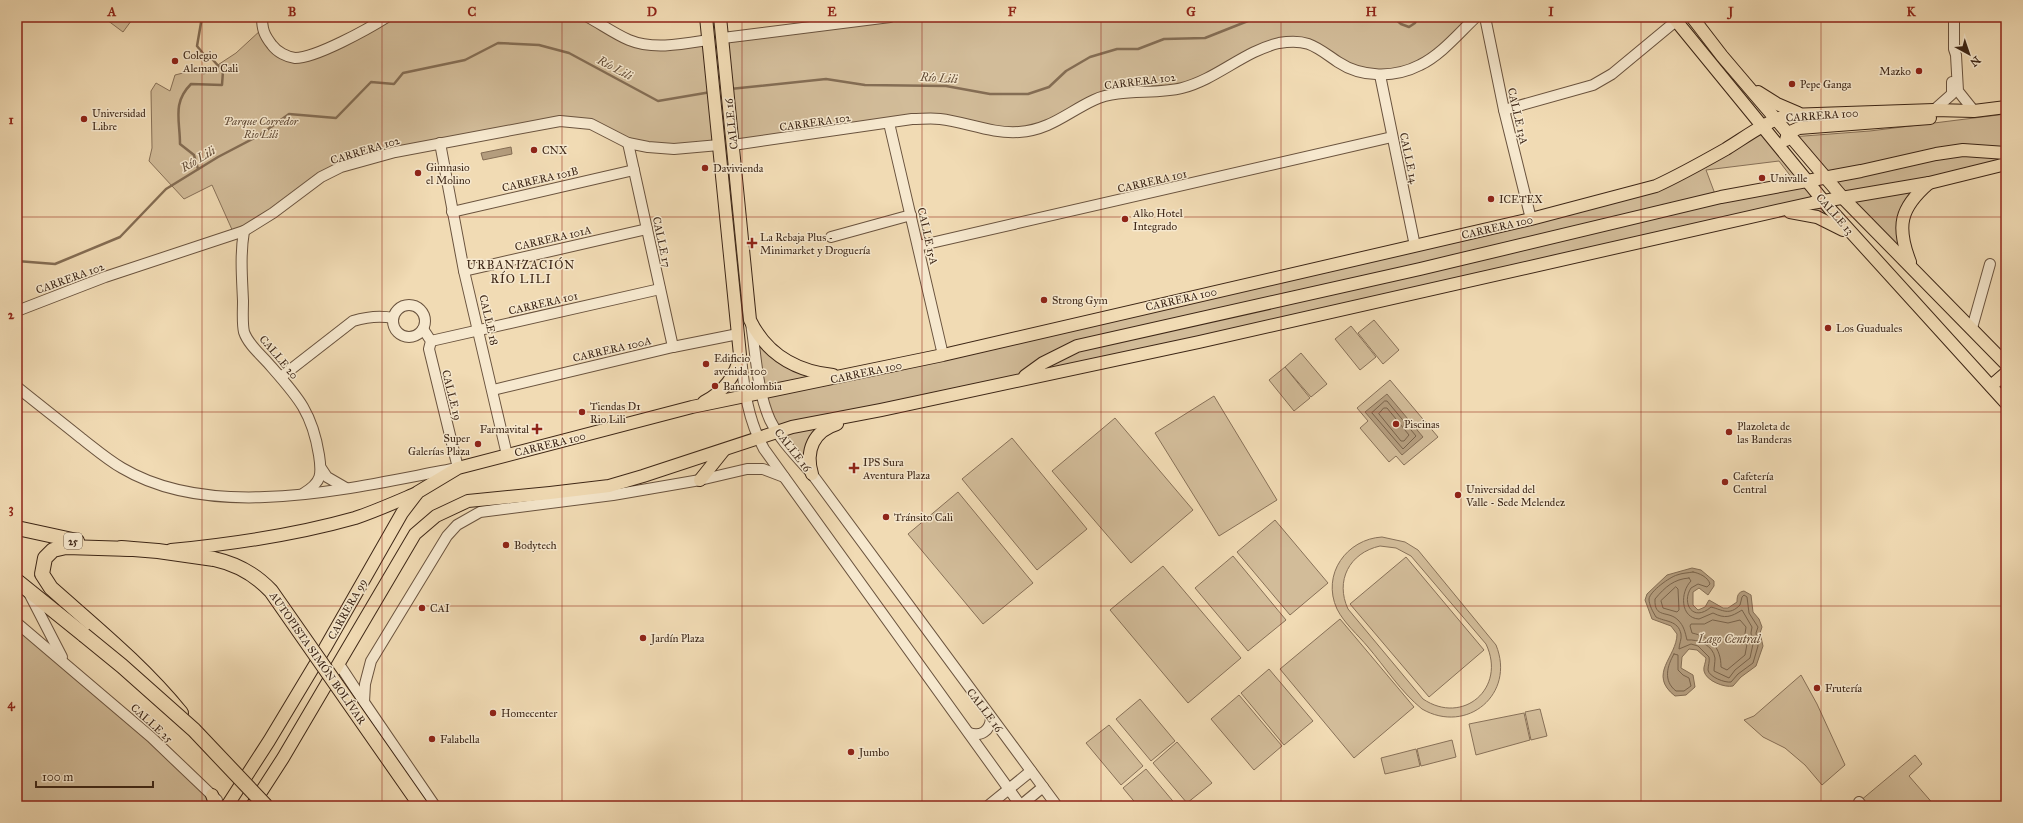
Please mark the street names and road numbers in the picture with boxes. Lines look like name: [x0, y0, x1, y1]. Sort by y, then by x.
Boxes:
street label: CARRERA 102: [1104, 71, 1177, 92]
street label: CALLE 13A: [1505, 87, 1530, 146]
street label: CALLE 16: [722, 97, 741, 150]
street label: CARRERA 100: [1785, 106, 1859, 125]
street label: CARRERA 102: [779, 111, 852, 134]
street label: CALLE 14: [1397, 131, 1420, 186]
street label: CARRERA 102: [329, 134, 402, 167]
street label: CARRERA 101B: [501, 164, 580, 195]
street label: CARRERA 101: [1116, 167, 1188, 196]
street label: CALLE 13: [1813, 191, 1856, 238]
street label: CALLE 15A: [915, 206, 941, 266]
street label: CARRERA 100: [1460, 213, 1534, 242]
street label: CALLE 17: [650, 216, 673, 269]
street label: CARRERA 101A: [514, 223, 593, 254]
street label: CARRERA 102: [34, 260, 107, 297]
street label: CARRERA 100: [1144, 285, 1218, 314]
street label: CARRERA 101: [507, 289, 579, 318]
street label: CALLE 18: [476, 294, 501, 347]
street label: CALLE 20: [257, 333, 301, 382]
street label: CARRERA 100A: [572, 334, 653, 365]
street label: CARRERA 100: [829, 359, 903, 386]
street label: CALLE 19: [439, 369, 464, 422]
street label: CALLE 16: [772, 426, 814, 475]
street label: CARRERA 100: [513, 429, 587, 460]
road number: 25: [64, 533, 82, 549]
street label: CARRERA 99: [325, 576, 370, 642]
street label: AUTOPISTA SIMÓN BOLÍVAR: [266, 588, 369, 727]
street label: CALLE 16: [964, 686, 1005, 735]
street label: CALLE 25: [128, 701, 175, 746]

